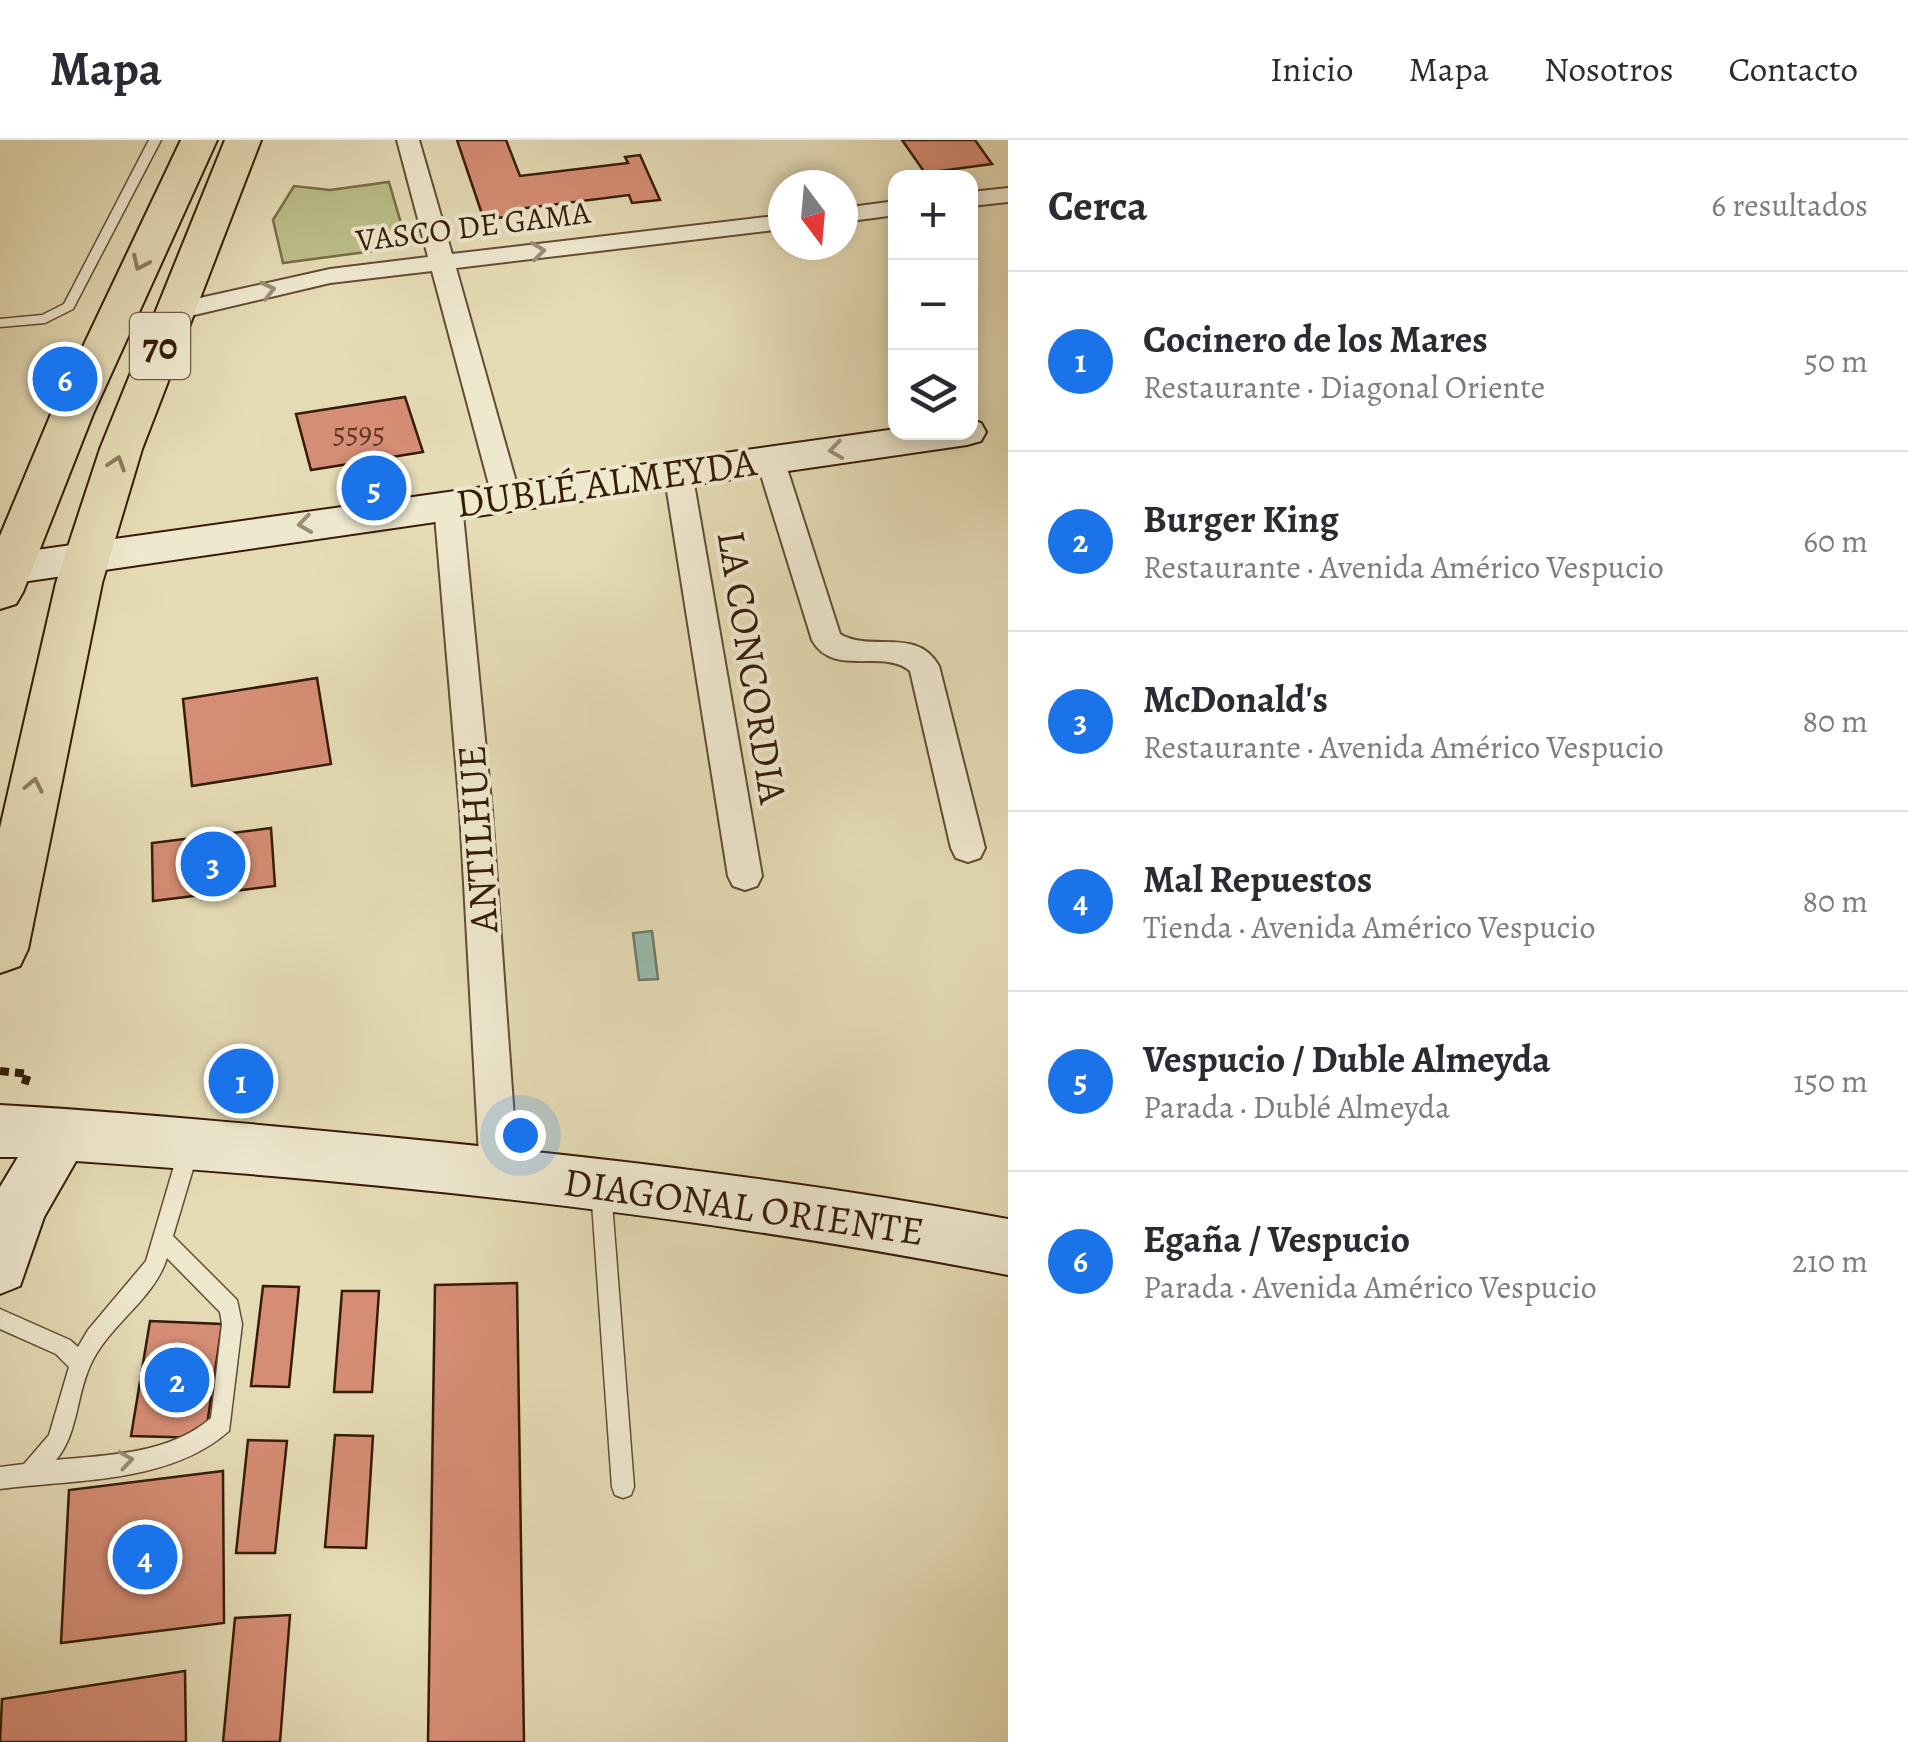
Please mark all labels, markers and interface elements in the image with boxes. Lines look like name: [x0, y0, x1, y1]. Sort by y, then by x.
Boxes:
text: Mapa: [50, 36, 162, 102]
text: Inicio: [1270, 45, 1354, 93]
text: Mapa: [1409, 45, 1489, 93]
text: Nosotros: [1544, 45, 1673, 93]
text: Contacto: [1728, 45, 1858, 93]
north arrow: [768, 170, 858, 260]
map controls: [888, 170, 978, 440]
button: +: [888, 170, 978, 260]
text: Cerca: [1048, 177, 1147, 234]
text: 6 resultados: [1711, 183, 1868, 227]
street label: VASCO DE GAMA: [352, 190, 594, 262]
one-way arrow: [531, 241, 547, 262]
one-way arrow: [133, 253, 153, 271]
button: −: [888, 260, 978, 350]
one-way arrow: [259, 281, 276, 302]
road number: 70: [130, 313, 190, 379]
text: Cocinero de los Mares: [1143, 313, 1488, 365]
text: 1: [1075, 339, 1086, 383]
text: 50 m: [1804, 339, 1868, 383]
pin: 6: [32, 342, 98, 416]
button: layers: [888, 350, 978, 440]
text: Restaurante · Diagonal Oriente: [1143, 365, 1545, 409]
house number: 5595: [333, 413, 385, 453]
street label: DUBLÉ ALMEYDA: [452, 434, 760, 531]
one-way arrow: [827, 439, 844, 460]
pin: 5: [342, 450, 406, 526]
one-way arrow: [105, 455, 125, 472]
text: Burger King: [1143, 493, 1339, 545]
one-way arrow: [297, 513, 314, 534]
text: 2: [1073, 519, 1088, 563]
text: 60 m: [1803, 519, 1868, 563]
street label: LA CONCORDIA: [704, 527, 801, 808]
text: Restaurante · Avenida Américo Vespucio: [1143, 545, 1664, 589]
text: McDonald's: [1143, 673, 1328, 725]
text: 3: [1074, 699, 1087, 743]
text: 80 m: [1802, 699, 1868, 743]
text: Restaurante · Avenida Américo Vespucio: [1143, 725, 1664, 769]
street label: ANTILHUE: [444, 743, 512, 936]
one-way arrow: [22, 777, 43, 794]
pin: 3: [180, 826, 246, 902]
text: Mal Repuestos: [1143, 853, 1372, 905]
text: 4: [1073, 879, 1088, 923]
text: 80 m: [1802, 879, 1868, 923]
text: Tienda · Avenida Américo Vespucio: [1143, 905, 1595, 949]
text: Vespucio / Duble Almeyda: [1143, 1033, 1551, 1085]
pin: 1: [208, 1044, 274, 1118]
text: 5: [1074, 1059, 1087, 1103]
text: 150 m: [1793, 1059, 1868, 1103]
text: Parada · Dublé Almeyda: [1143, 1085, 1450, 1129]
your location: [495, 1110, 546, 1161]
street label: DIAGONAL ORIENTE: [560, 1154, 928, 1259]
text: Egaña / Vespucio: [1143, 1213, 1410, 1265]
text: 6: [1073, 1239, 1088, 1283]
text: 210 m: [1792, 1239, 1868, 1283]
text: Parada · Avenida Américo Vespucio: [1143, 1265, 1597, 1309]
pin: 2: [144, 1342, 210, 1418]
one-way arrow: [118, 1450, 135, 1471]
pin: 4: [112, 1520, 178, 1594]

